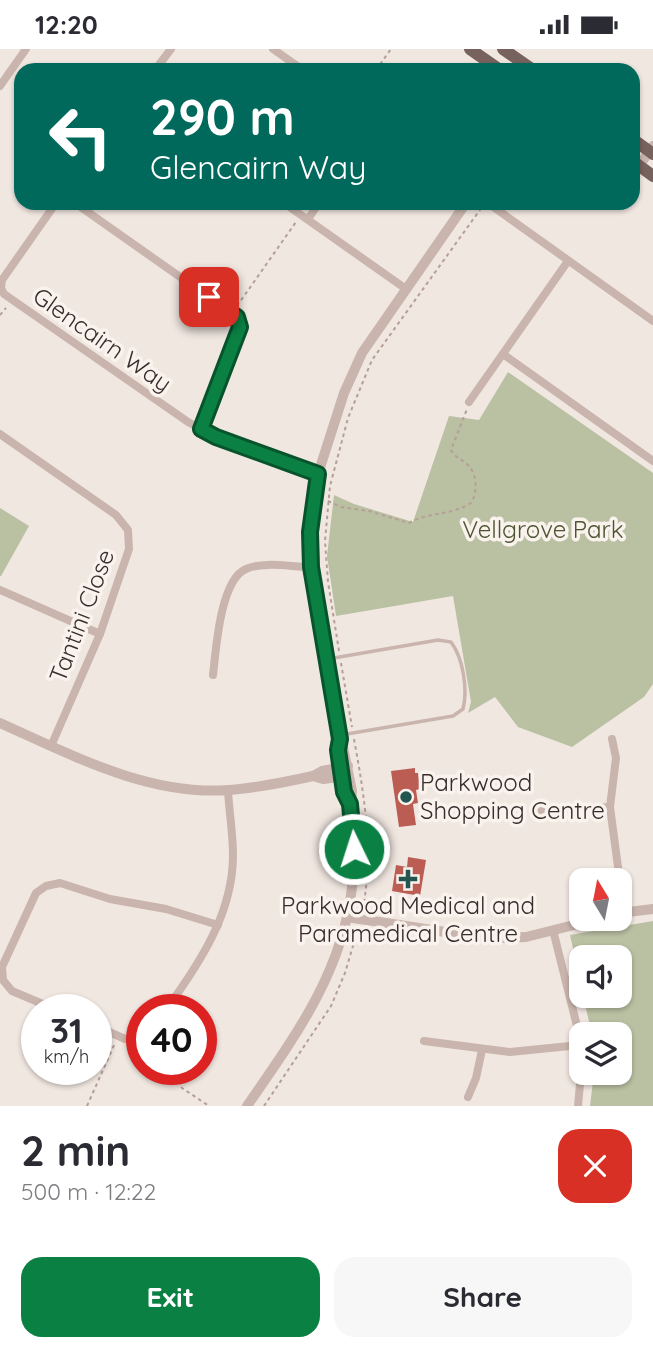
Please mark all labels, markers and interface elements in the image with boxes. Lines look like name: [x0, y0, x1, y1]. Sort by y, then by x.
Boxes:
text: 12:20: [35, 8, 98, 41]
text: 290 m: [150, 86, 295, 147]
icon: left: [35, 91, 126, 182]
text: Glencairn Way: [150, 147, 366, 187]
pin: [179, 267, 239, 327]
icon: arrive: [190, 278, 228, 316]
street label: Glencairn Way: [27, 280, 178, 398]
park label: Vellgrove Park: [462, 514, 624, 544]
street label: Tantini Close: [42, 545, 120, 686]
place label: Parkwood Shopping Centre: [420, 767, 605, 825]
marker: Parkwood Shopping Centre: [398, 789, 414, 805]
position arrow: [317, 812, 391, 886]
north arrow: [569, 868, 632, 931]
map controls: [569, 868, 632, 1085]
marker: Parkwood Medical and Paramedical Centre: [398, 869, 418, 889]
place label: Parkwood Medical and Paramedical Centre: [281, 890, 535, 948]
button: sound: [569, 945, 632, 1008]
speed limit sign: 40: [126, 994, 217, 1085]
text: 31: [50, 1008, 83, 1052]
button: layers: [569, 1022, 632, 1085]
text: km/h: [44, 1045, 89, 1068]
text: 2 min: [21, 1124, 130, 1177]
button: close: [558, 1129, 632, 1203]
text: 500 m · 12:22: [21, 1177, 156, 1206]
button: Exit: [21, 1257, 320, 1337]
button: Share: [334, 1257, 632, 1337]

